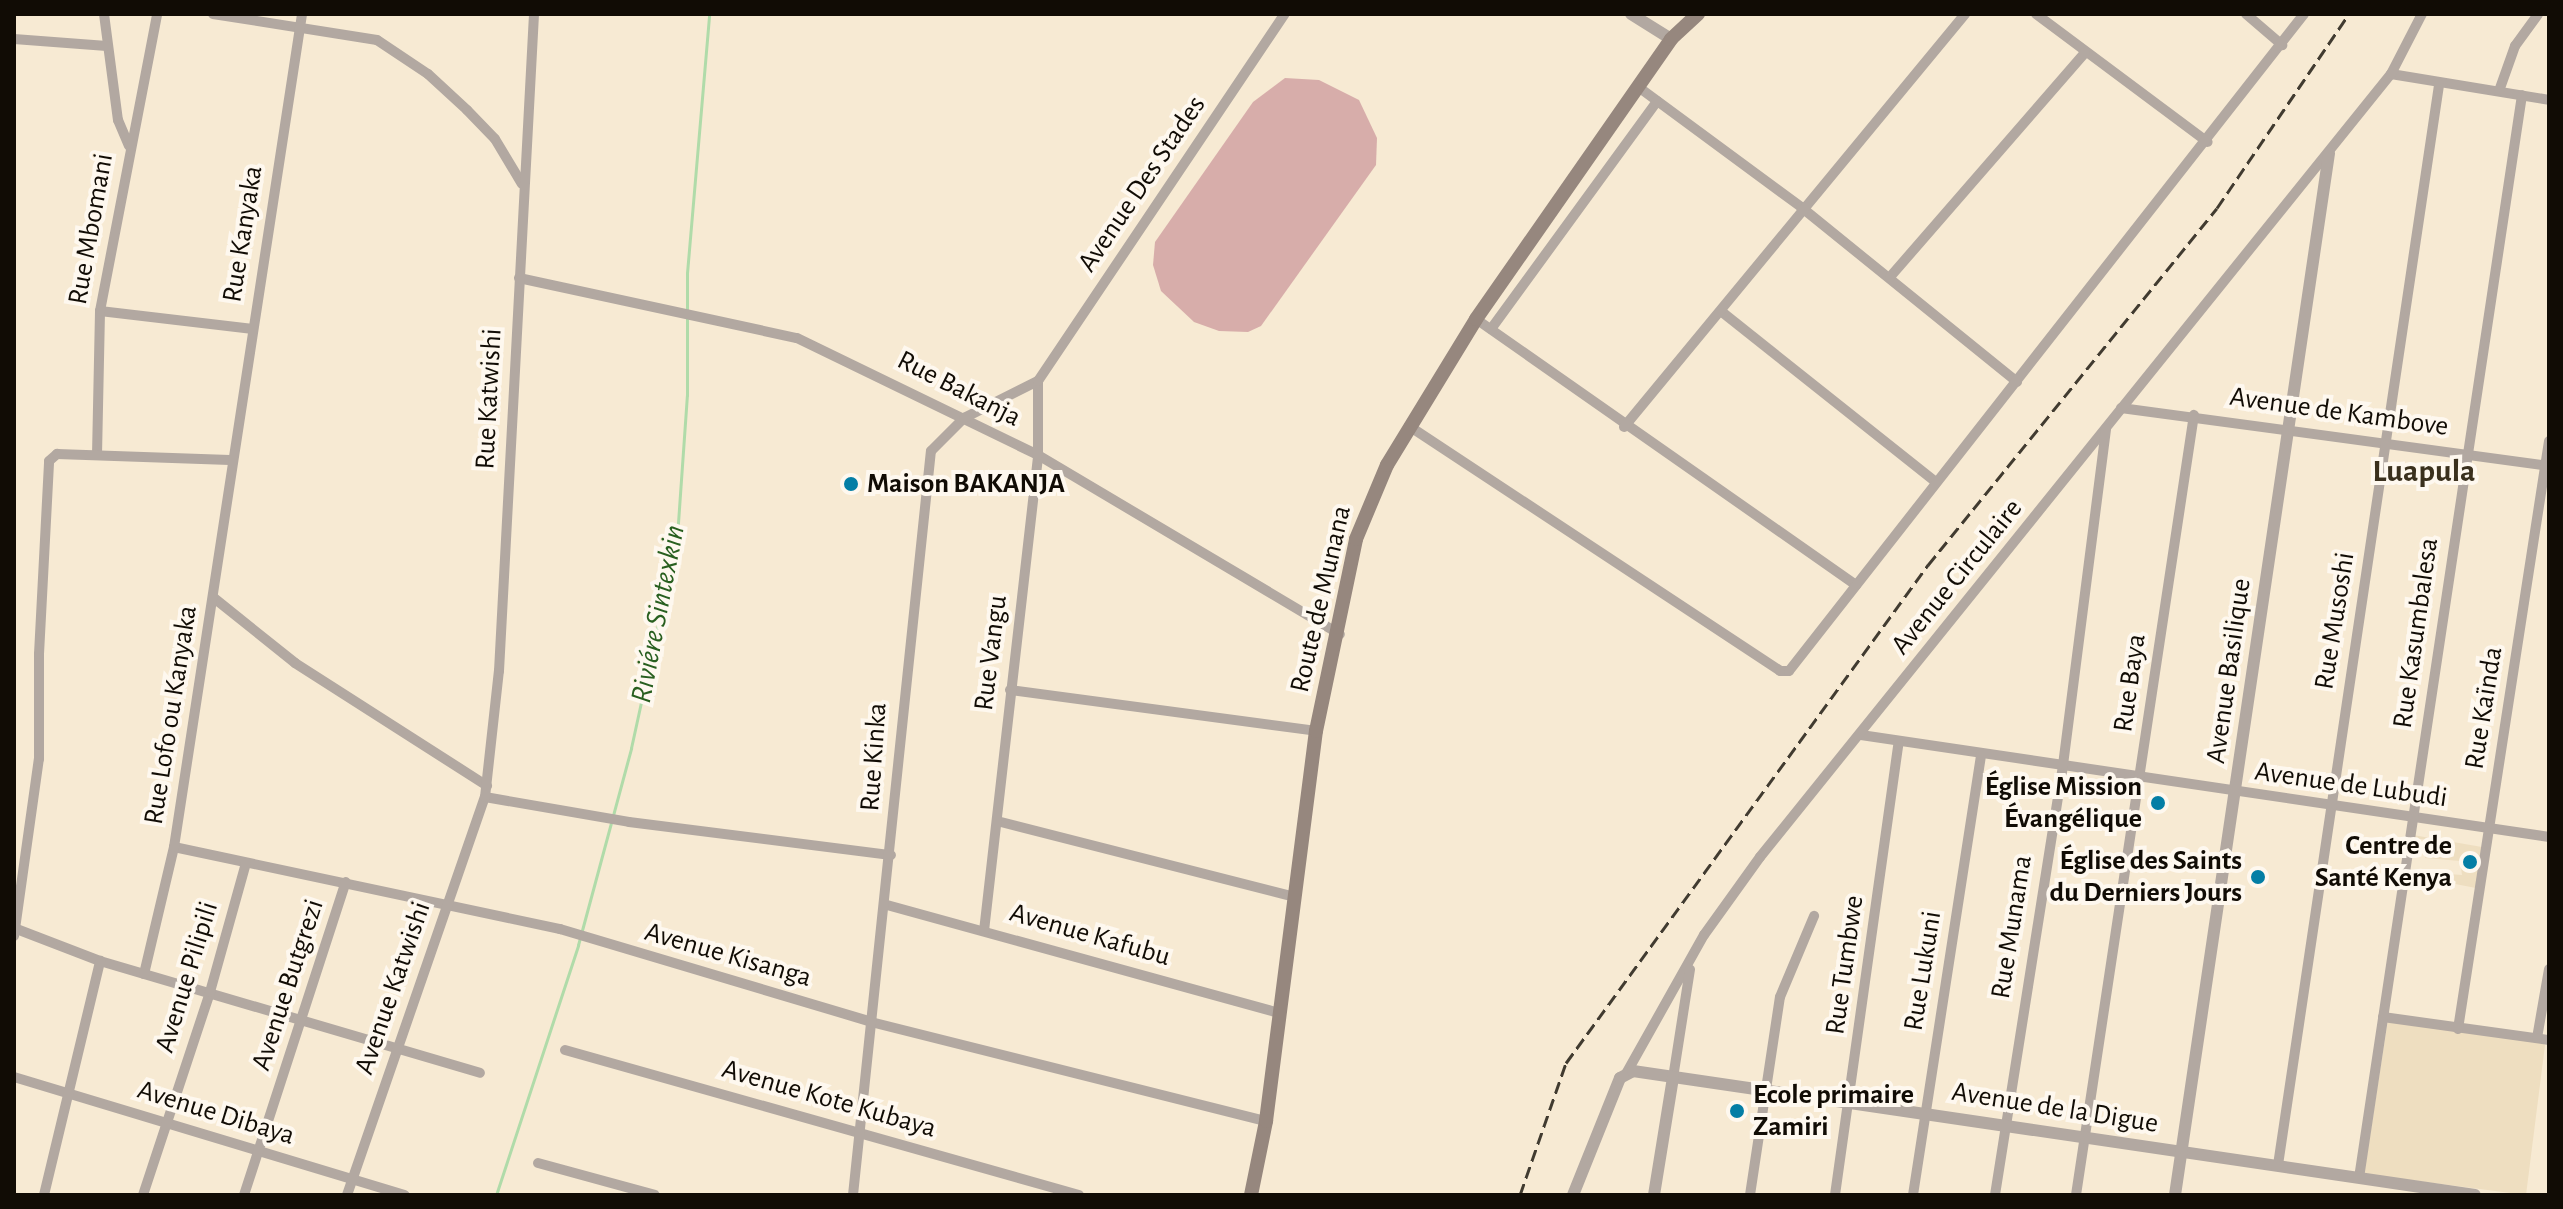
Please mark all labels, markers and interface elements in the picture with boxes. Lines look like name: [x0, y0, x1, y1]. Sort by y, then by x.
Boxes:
street label: Avenue Des Stades: [1071, 90, 1213, 278]
street label: Rue Mbomani: [61, 151, 121, 307]
street label: Rue Kanyaka: [216, 163, 270, 305]
street label: Rue Katwishi: [469, 328, 509, 470]
street label: Rue Bakanja: [891, 344, 1027, 434]
street label: Avenue de Kambove: [2227, 380, 2451, 444]
district label: Luapula: [2372, 452, 2476, 490]
place label: Maison BAKANJA: [867, 467, 1065, 501]
marker: Maison BAKANJA: [842, 475, 860, 493]
street label: Avenue Circulaire: [1884, 493, 2030, 661]
street label: Route de Munana: [1283, 502, 1359, 696]
water label: Riviére Sintexkin: [623, 522, 693, 706]
street label: Rue Kasumbalesa: [2386, 536, 2446, 730]
street label: Rue Musoshi: [2308, 550, 2362, 692]
street label: Avenue Basilique: [2199, 576, 2259, 766]
street label: Rue Vangu: [967, 593, 1015, 713]
street label: Rue Lofo ou Kanyaka: [137, 603, 205, 827]
street label: Rue Baya: [2106, 632, 2154, 734]
street label: Rue Kaïnda: [2458, 644, 2510, 772]
street label: Rue Kinka: [853, 702, 895, 812]
street label: Avenue de Lubudi: [2253, 755, 2449, 815]
place label: Église Mission Évangélique: [1985, 770, 2142, 836]
marker: Église Mission Évangélique: [2149, 794, 2167, 812]
place label: Centre de Santé Kenya: [2315, 829, 2452, 895]
place label: Église des Saints du Derniers Jours: [2050, 844, 2242, 910]
marker: Centre de Santé Kenya: [2459, 851, 2481, 873]
street label: Rue Munama: [1984, 853, 2040, 1001]
marker: Église des Saints du Derniers Jours: [2249, 868, 2267, 886]
street label: Rue Tumbwe: [1819, 893, 1871, 1037]
street label: Avenue Butgrezi: [245, 895, 331, 1075]
street label: Avenue Kafubu: [1006, 896, 1174, 974]
street label: Avenue Katwishi: [348, 897, 438, 1079]
street label: Avenue Pilipili: [148, 898, 226, 1056]
street label: Rue Lukuni: [1897, 909, 1949, 1033]
street label: Avenue Kisanga: [641, 915, 815, 995]
street label: Avenue Kote Kubaya: [718, 1052, 940, 1146]
street label: Avenue Dibaya: [133, 1073, 299, 1153]
street label: Avenue de la Digue: [1949, 1075, 2161, 1141]
place label: Ecole primaire Zamiri: [1753, 1078, 1914, 1144]
marker: Ecole primaire Zamiri: [1728, 1102, 1746, 1120]

